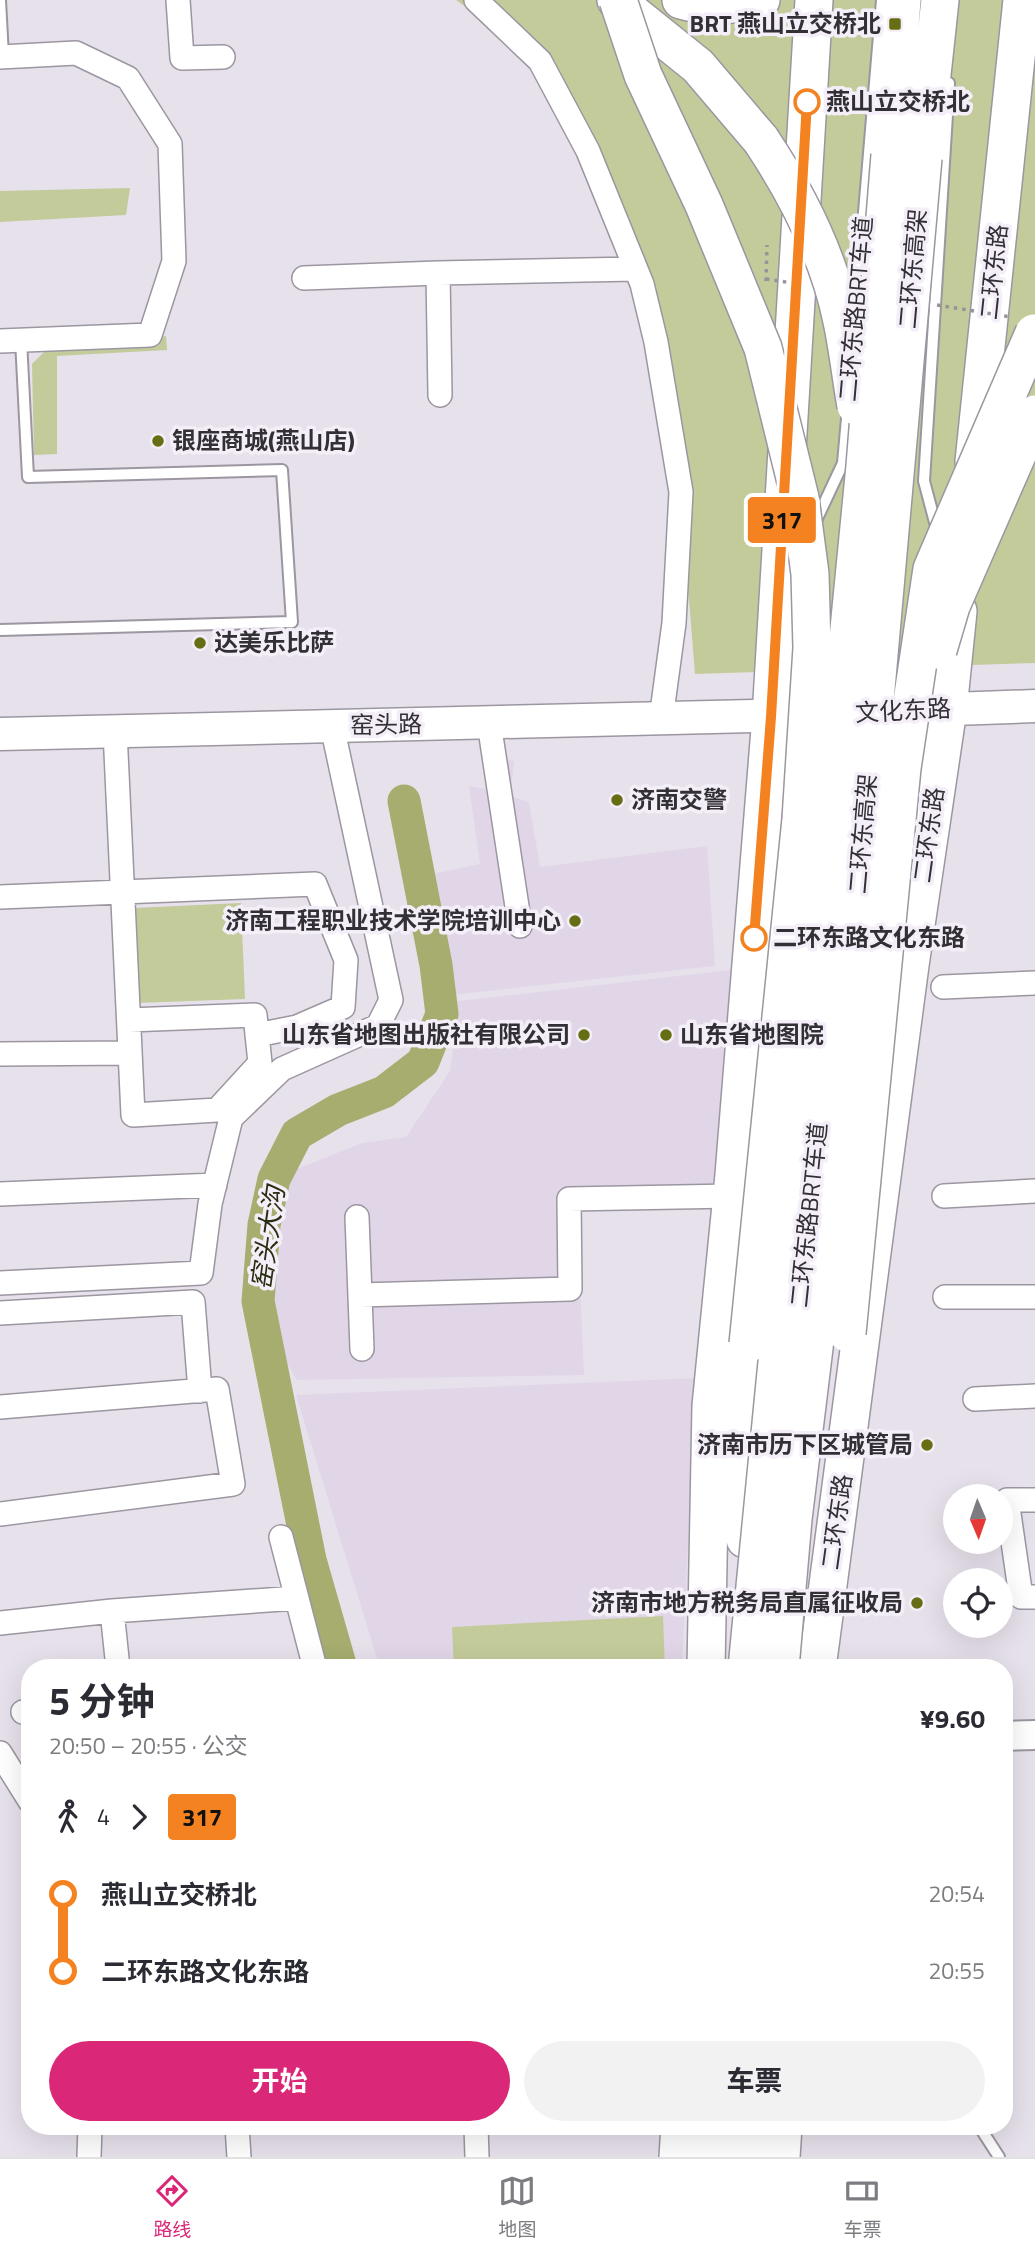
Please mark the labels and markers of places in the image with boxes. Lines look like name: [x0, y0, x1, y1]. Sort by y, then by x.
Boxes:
place label: BRT 燕山立交桥北: [690, 5, 881, 41]
marker: BRT 燕山立交桥北: [887, 16, 903, 32]
place label: 燕山立交桥北: [826, 83, 970, 119]
marker: 燕山立交桥北: [794, 89, 820, 115]
place label: 银座商城(燕山店): [172, 422, 355, 458]
marker: 银座商城(燕山店): [150, 433, 166, 449]
place label: 达美乐比萨: [214, 624, 334, 660]
marker: 达美乐比萨: [192, 635, 208, 651]
place label: 济南交警: [631, 781, 727, 817]
marker: 济南交警: [609, 792, 625, 808]
place label: 济南工程职业技术学院培训中心: [225, 902, 561, 938]
marker: 济南工程职业技术学院培训中心: [567, 913, 583, 929]
place label: 二环东路文化东路: [773, 919, 965, 955]
marker: 二环东路文化东路: [741, 925, 767, 951]
place label: 山东省地图出版社有限公司: [282, 1016, 570, 1052]
place label: 山东省地图院: [680, 1016, 824, 1052]
marker: 山东省地图出版社有限公司: [576, 1027, 592, 1043]
marker: 山东省地图院: [658, 1027, 674, 1043]
place label: 济南市历下区城管局: [697, 1426, 913, 1462]
marker: 济南市历下区城管局: [919, 1437, 935, 1453]
place label: 济南市地方税务局直属征收局: [591, 1584, 903, 1620]
marker: 济南市地方税务局直属征收局: [909, 1595, 925, 1611]

